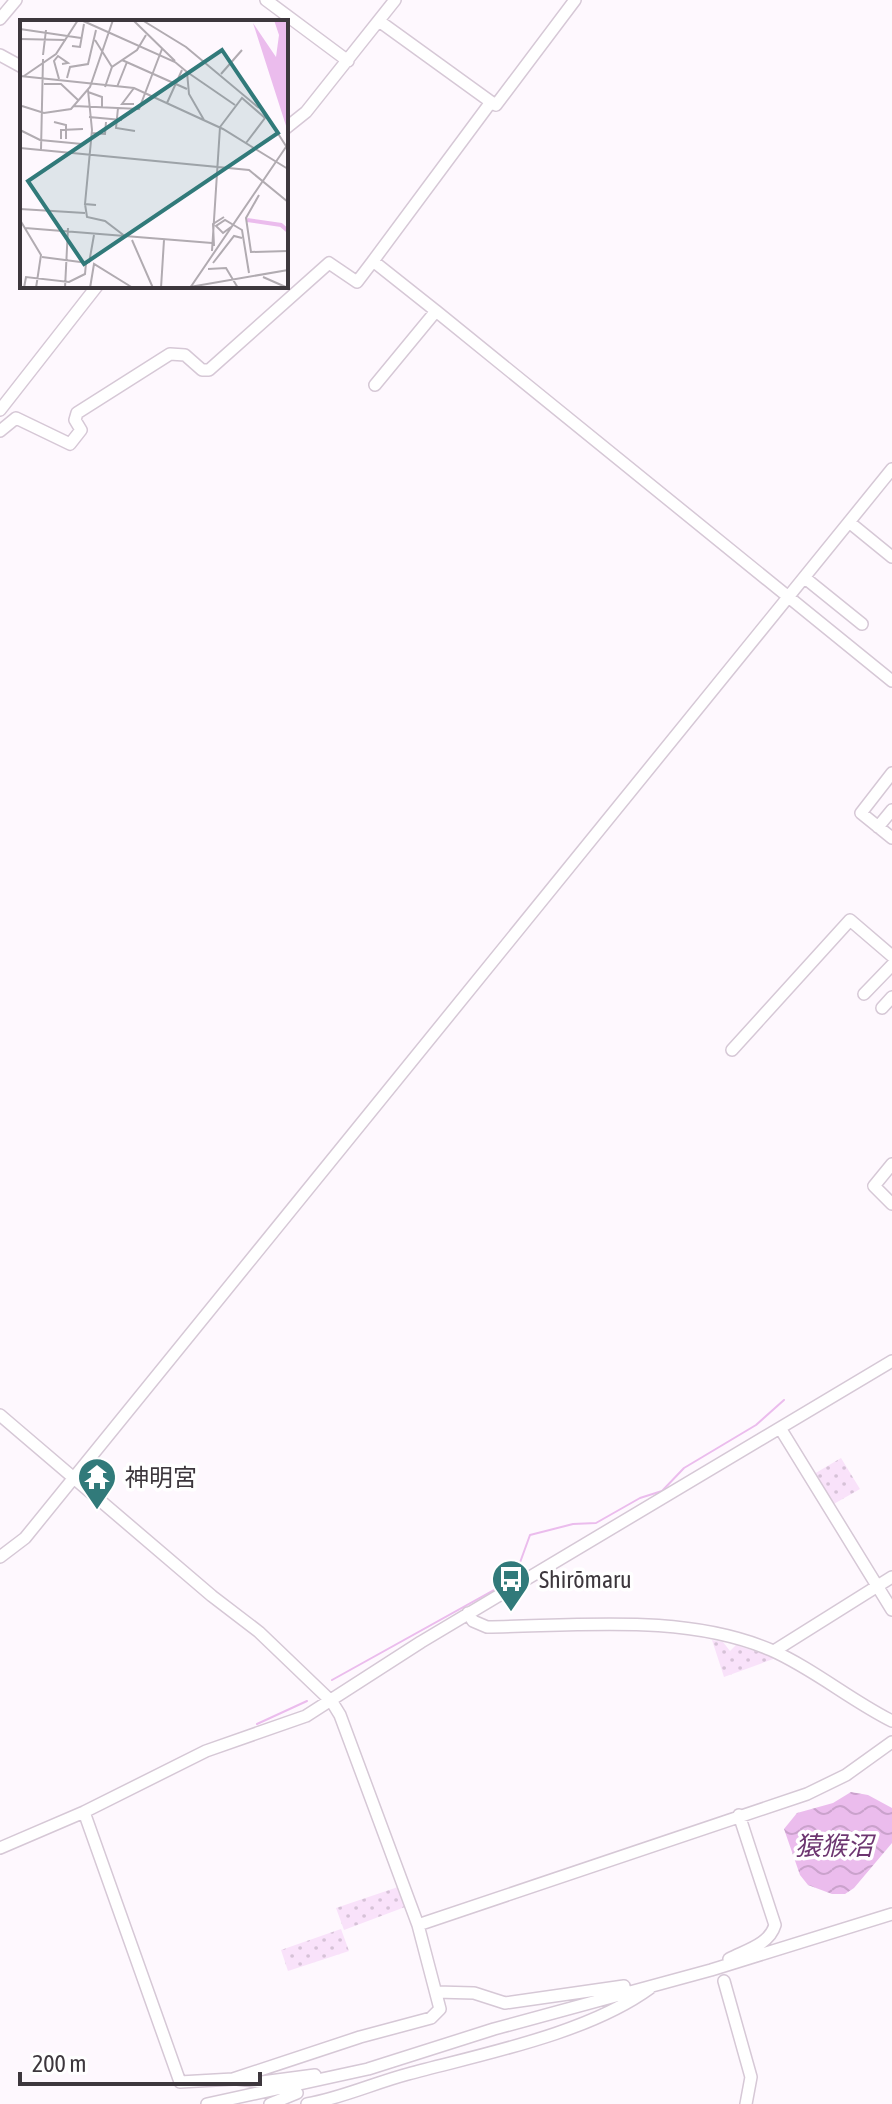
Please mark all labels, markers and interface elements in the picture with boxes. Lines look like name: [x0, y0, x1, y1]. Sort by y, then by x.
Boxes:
inset map: [20, 20, 288, 288]
temple icon: 神明宮: [76, 1456, 118, 1511]
place label: 神明宮: [125, 1464, 197, 1491]
bus stop icon: Shirōmaru: [490, 1558, 532, 1613]
place label: Shirōmaru: [539, 1566, 632, 1593]
water label: 猿猴沼: [795, 1831, 877, 1861]
scale bar: [20, 2036, 260, 2086]
text: 200 m: [32, 2050, 86, 2077]

